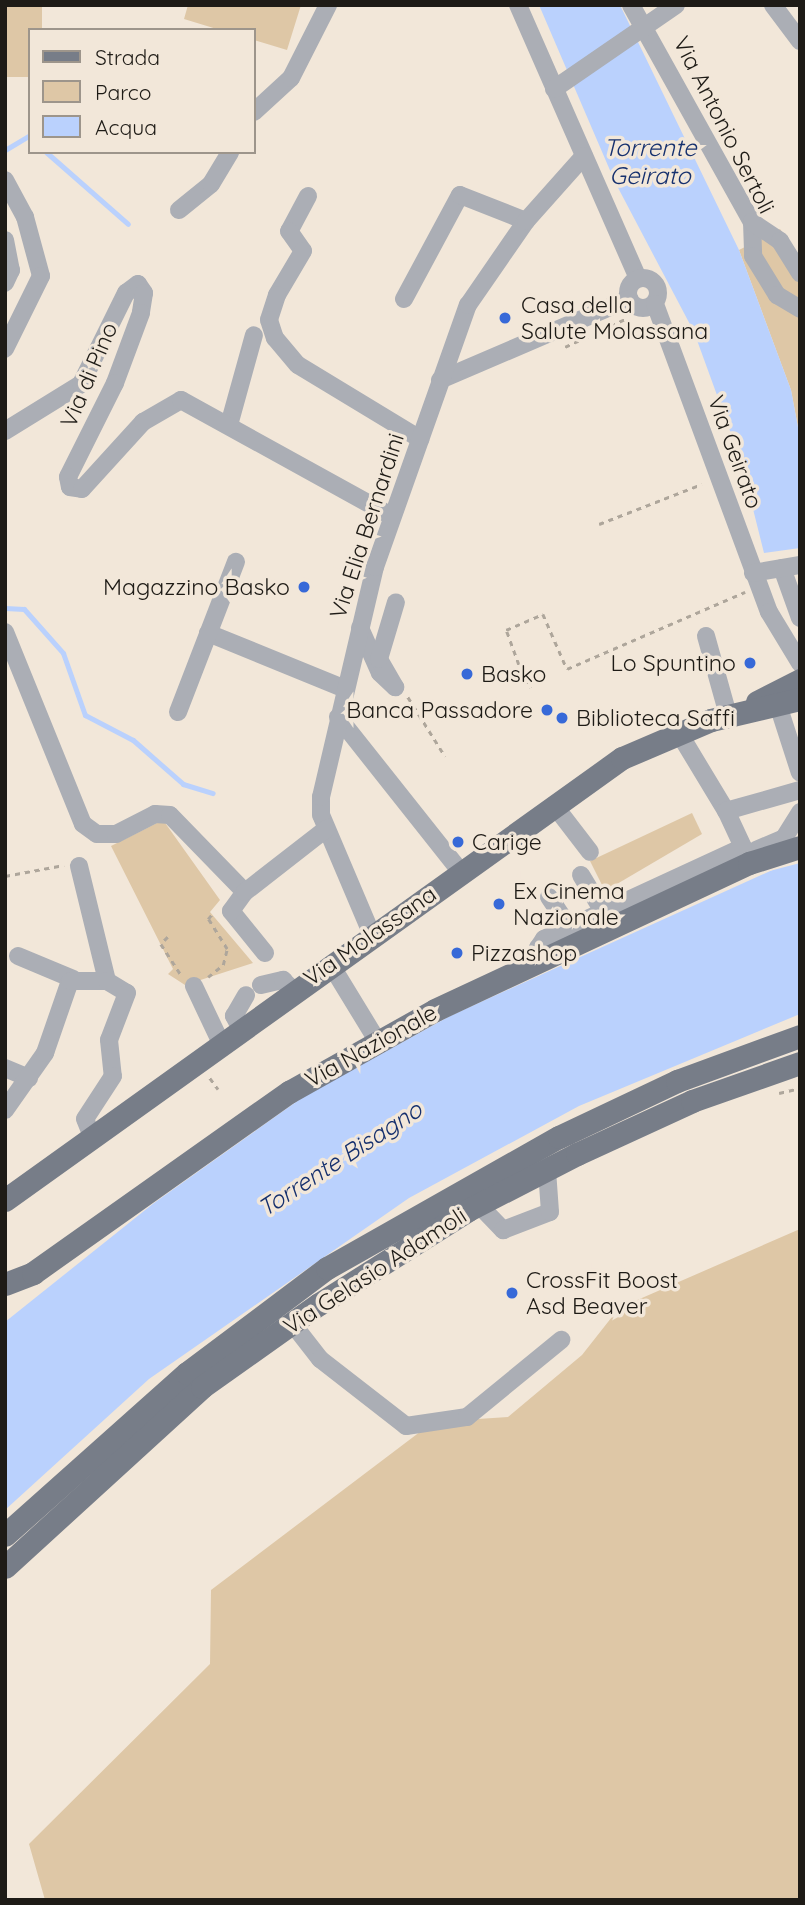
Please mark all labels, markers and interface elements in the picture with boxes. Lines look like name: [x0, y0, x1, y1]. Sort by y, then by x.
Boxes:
legend: [28, 28, 256, 154]
street label: Via Antonio Sertoli: [667, 32, 781, 218]
text: Strada: [95, 44, 160, 70]
text: Parco: [95, 79, 151, 105]
text: Acqua: [95, 114, 157, 140]
water label: Torrente Geirato: [603, 134, 697, 190]
place label: Casa della Salute Molassana: [521, 291, 708, 345]
marker: Casa della Salute Molassana: [495, 308, 515, 328]
street label: Via di Pino: [55, 318, 123, 432]
street label: Via Geirato: [702, 392, 768, 512]
street label: Via Elia Bernardini: [324, 430, 410, 622]
place label: Magazzino Basko: [103, 573, 290, 601]
marker: Magazzino Basko: [296, 579, 312, 595]
place label: Lo Spuntino: [610, 649, 736, 677]
marker: Lo Spuntino: [742, 655, 758, 671]
place label: Basko: [481, 660, 546, 688]
marker: Basko: [459, 666, 475, 682]
place label: Banca Passadore: [346, 696, 533, 724]
marker: Banca Passadore: [539, 702, 555, 718]
place label: Biblioteca Saffi: [576, 704, 735, 732]
marker: Biblioteca Saffi: [554, 710, 570, 726]
place label: Carige: [472, 828, 542, 856]
marker: Carige: [450, 834, 466, 850]
place label: Ex Cinema Nazionale: [513, 877, 625, 931]
street label: Via Molassana: [298, 880, 442, 992]
marker: Ex Cinema Nazionale: [491, 896, 507, 912]
place label: Pizzashop: [471, 939, 577, 967]
marker: Pizzashop: [449, 945, 465, 961]
street label: Via Nazionale: [300, 998, 442, 1094]
water label: Torrente Bisagno: [253, 1095, 427, 1223]
street label: Via Gelasio Adamoli: [278, 1202, 472, 1340]
place label: CrossFit Boost Asd Beaver: [526, 1266, 678, 1320]
marker: CrossFit Boost Asd Beaver: [504, 1285, 520, 1301]

